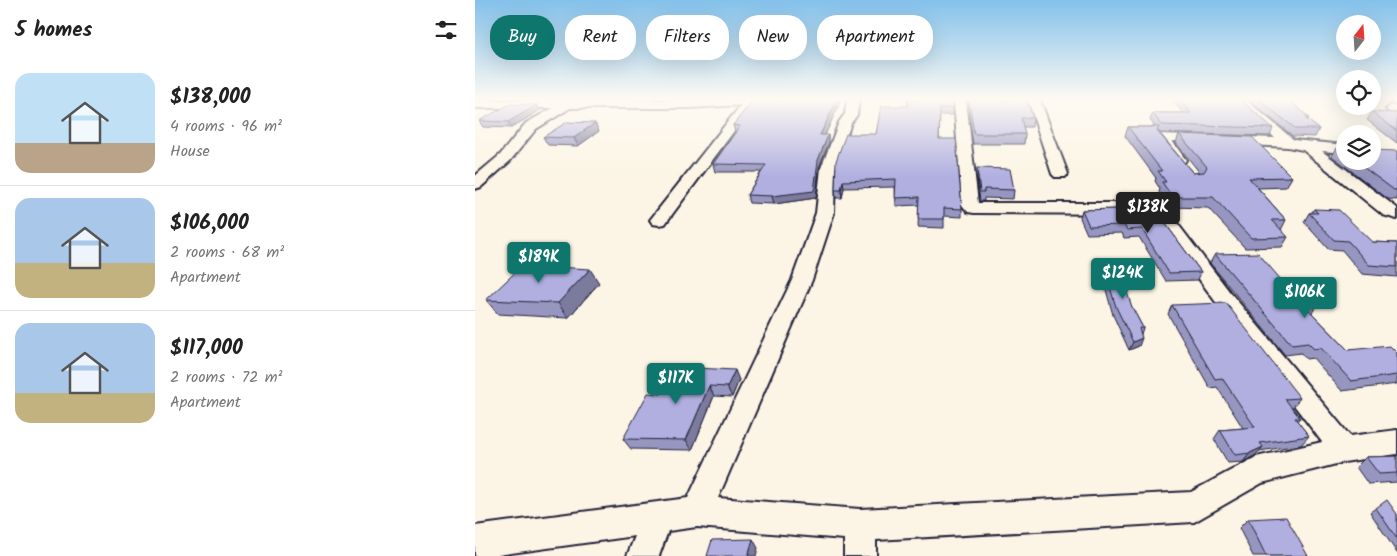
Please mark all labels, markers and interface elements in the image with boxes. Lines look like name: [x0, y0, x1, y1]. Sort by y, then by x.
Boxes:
text: 5 homes: [15, 14, 92, 47]
chip: Buy: [490, 15, 555, 60]
chip: Rent: [565, 15, 636, 60]
chip: Filters: [646, 15, 729, 60]
chip: New: [739, 15, 807, 60]
chip: Apartment: [817, 15, 933, 60]
north arrow: [1336, 15, 1381, 60]
map controls: [1336, 15, 1381, 170]
icon: filters: [432, 16, 460, 44]
button: locate: [1336, 70, 1381, 115]
text: $138,000: [170, 81, 250, 114]
icon: home: [55, 93, 115, 153]
text: 4 rooms · 96 m²: [170, 114, 282, 139]
button: layers: [1336, 125, 1381, 170]
text: House: [170, 139, 210, 164]
pin: $138K: [1113, 192, 1183, 234]
text: $138K: [1127, 195, 1169, 220]
text: $106,000: [170, 207, 249, 240]
icon: home: [55, 218, 115, 278]
text: 2 rooms · 68 m²: [170, 240, 284, 265]
pin: $189K: [504, 242, 574, 284]
text: $189K: [518, 245, 560, 270]
pin: $124K: [1088, 258, 1158, 300]
text: $124K: [1102, 261, 1144, 286]
text: Apartment: [170, 265, 241, 290]
pin: $106K: [1270, 276, 1340, 319]
text: $106K: [1285, 280, 1325, 305]
text: $117,000: [170, 332, 243, 365]
icon: home: [55, 343, 115, 403]
pin: $117K: [641, 362, 711, 405]
text: 2 rooms · 72 m²: [170, 365, 282, 390]
text: $117K: [658, 366, 694, 391]
text: Apartment: [170, 390, 241, 415]

